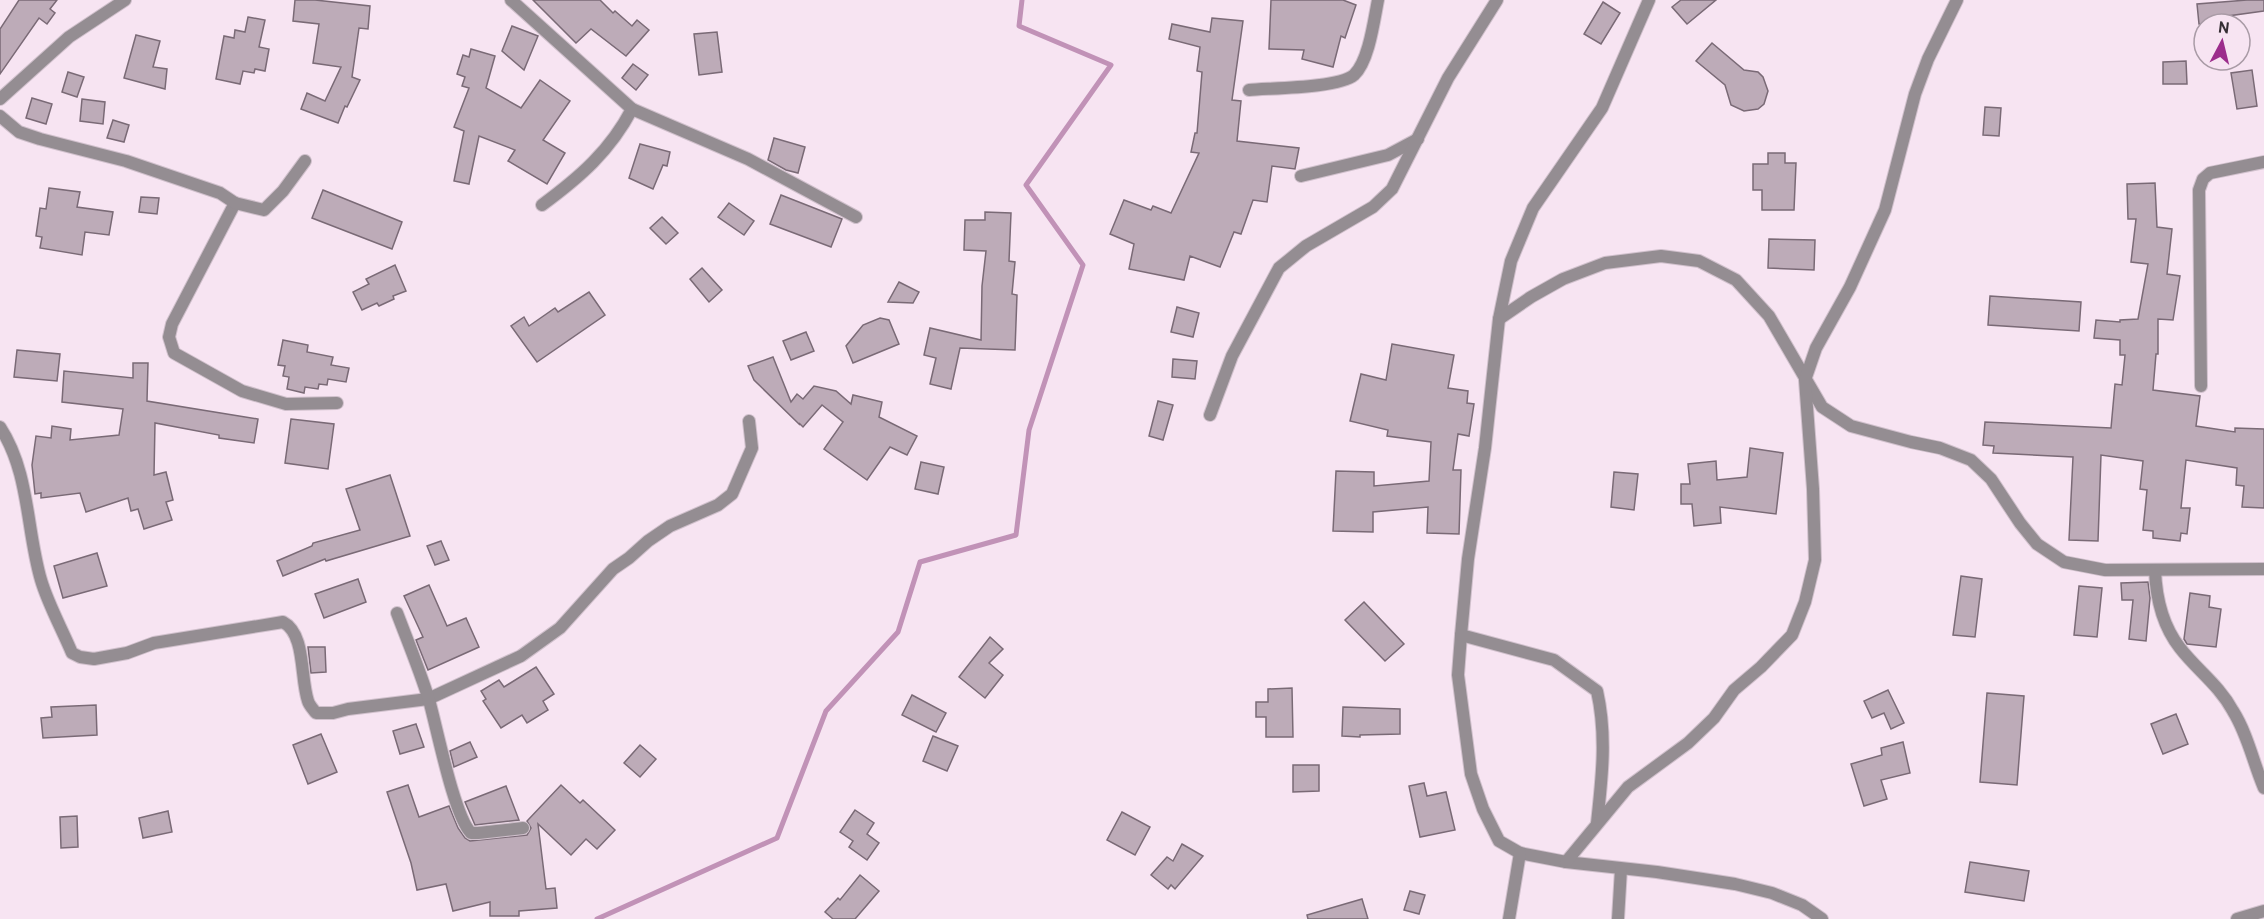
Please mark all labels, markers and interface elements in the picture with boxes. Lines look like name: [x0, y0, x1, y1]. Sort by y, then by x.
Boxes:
north arrow: [2192, 12, 2252, 72]
text: N: [2217, 18, 2231, 40]

